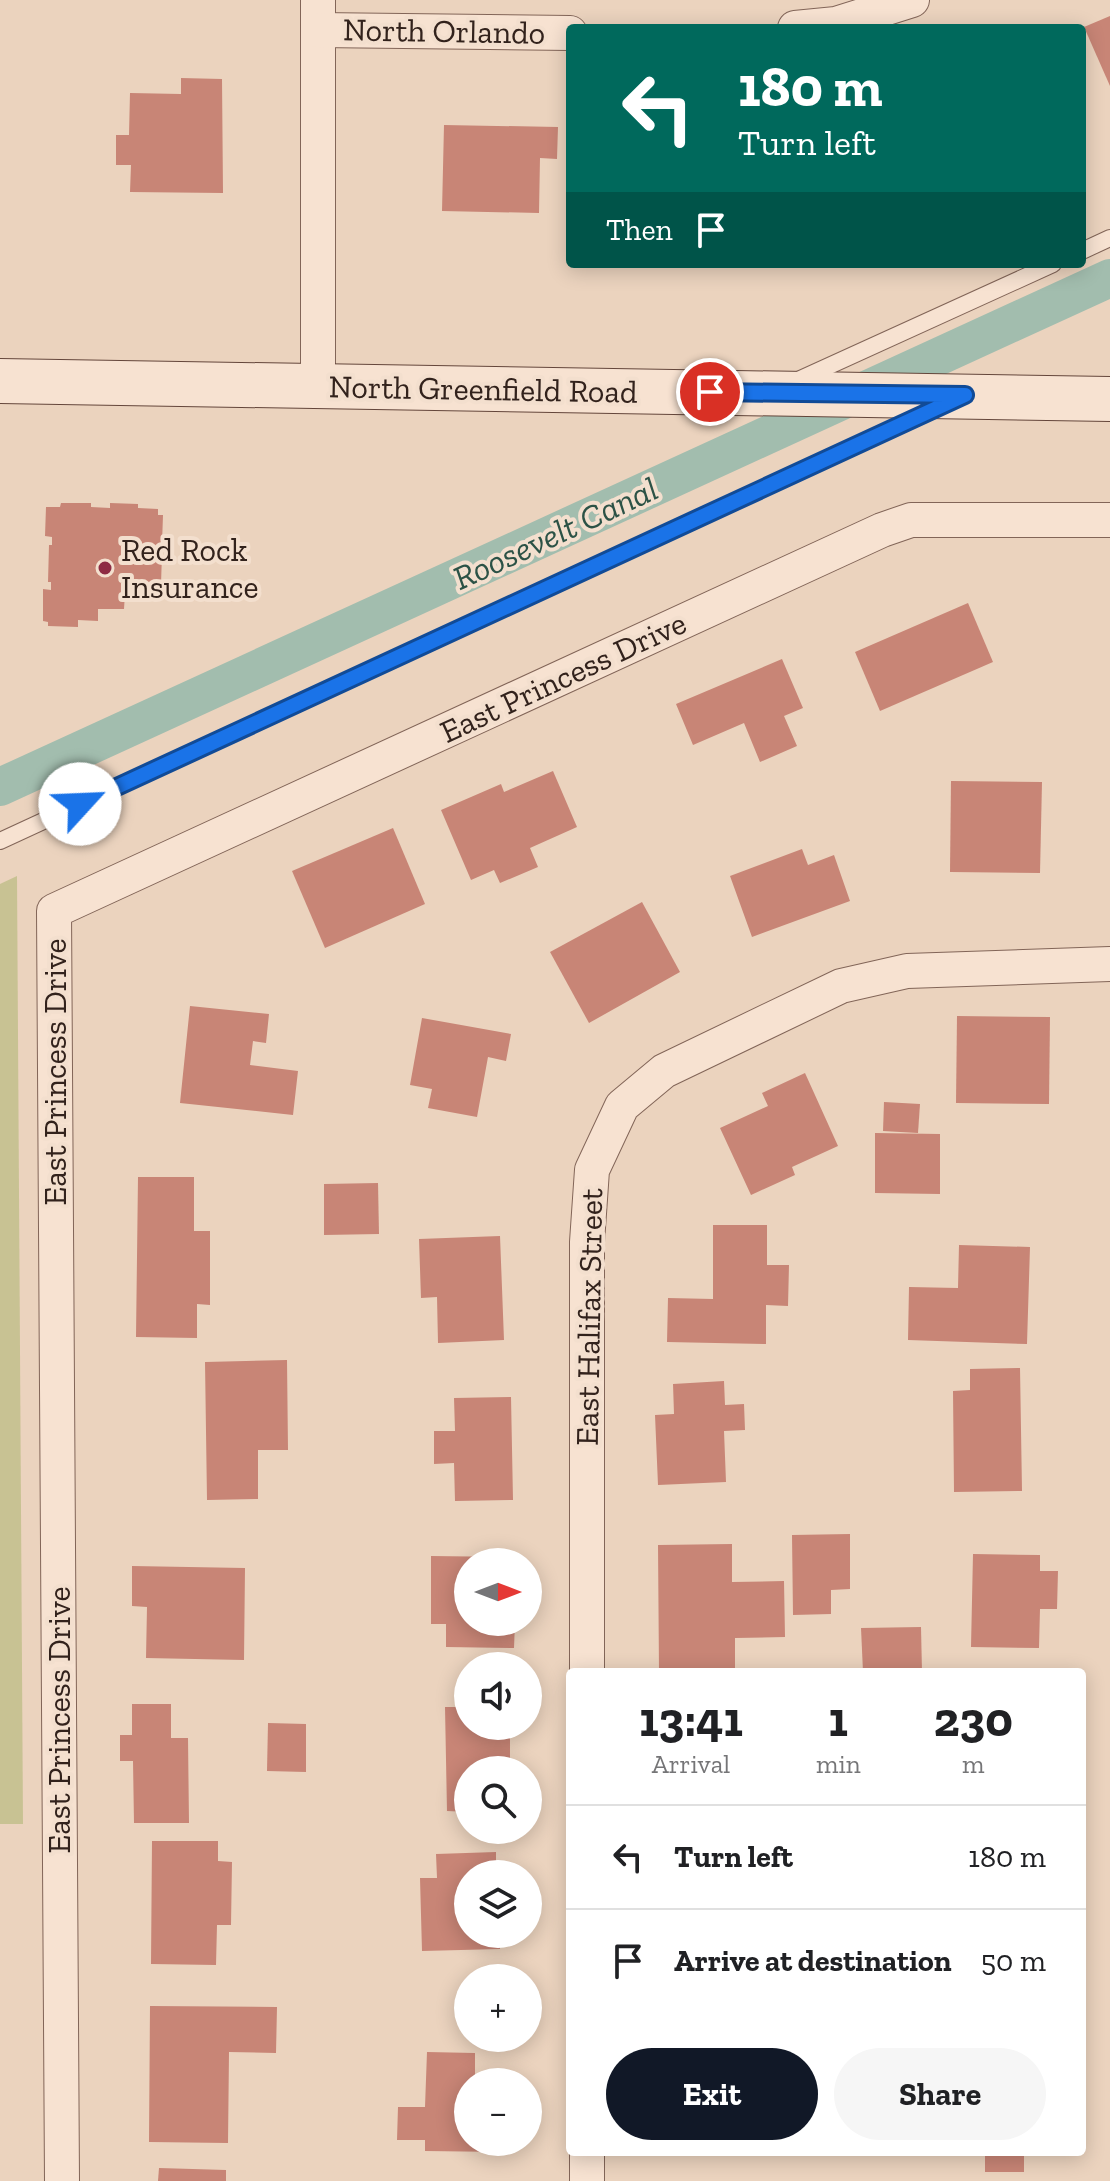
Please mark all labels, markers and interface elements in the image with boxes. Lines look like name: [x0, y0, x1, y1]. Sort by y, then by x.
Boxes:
street label: North Orlando: [343, 10, 545, 52]
text: 180 m: [738, 53, 883, 120]
icon: left: [606, 56, 710, 160]
text: Turn left: [738, 121, 876, 164]
icon: arrive: [689, 208, 733, 252]
text: Then: [606, 212, 673, 248]
pin: [676, 358, 744, 426]
street label: North Greenfield Road: [328, 367, 638, 411]
icon: arrive: [688, 370, 732, 414]
water label: Roosevelt Canal: [446, 468, 664, 599]
place label: Red Rock Insurance: [121, 531, 259, 606]
marker: Red Rock Insurance: [96, 559, 114, 577]
street label: East Princess Drive: [434, 603, 692, 751]
position arrow: [38, 762, 122, 846]
street label: East Princess Drive: [36, 939, 74, 1205]
street label: East Halifax Street: [568, 1188, 610, 1446]
north arrow: [454, 1548, 542, 1636]
map controls: [454, 1548, 542, 2156]
street label: East Princess Drive: [40, 1587, 78, 1853]
button: sound: [454, 1652, 542, 1740]
text: 13:41: [639, 1691, 743, 1748]
text: 1: [829, 1691, 848, 1748]
text: 230: [934, 1691, 1013, 1748]
text: Arrival: [652, 1748, 730, 1780]
text: min: [816, 1748, 861, 1780]
text: m: [962, 1748, 985, 1780]
button: search: [454, 1756, 542, 1844]
icon: left: [606, 1835, 650, 1879]
text: Turn left: [674, 1839, 793, 1875]
text: 180 m: [968, 1839, 1046, 1875]
button: layers: [454, 1860, 542, 1948]
icon: arrive: [606, 1939, 650, 1983]
text: Arrive at destination: [674, 1943, 951, 1979]
text: 50 m: [981, 1943, 1046, 1979]
button: +: [454, 1964, 542, 2052]
button: Exit: [606, 2048, 818, 2140]
button: Share: [834, 2048, 1046, 2140]
button: −: [454, 2068, 542, 2156]

